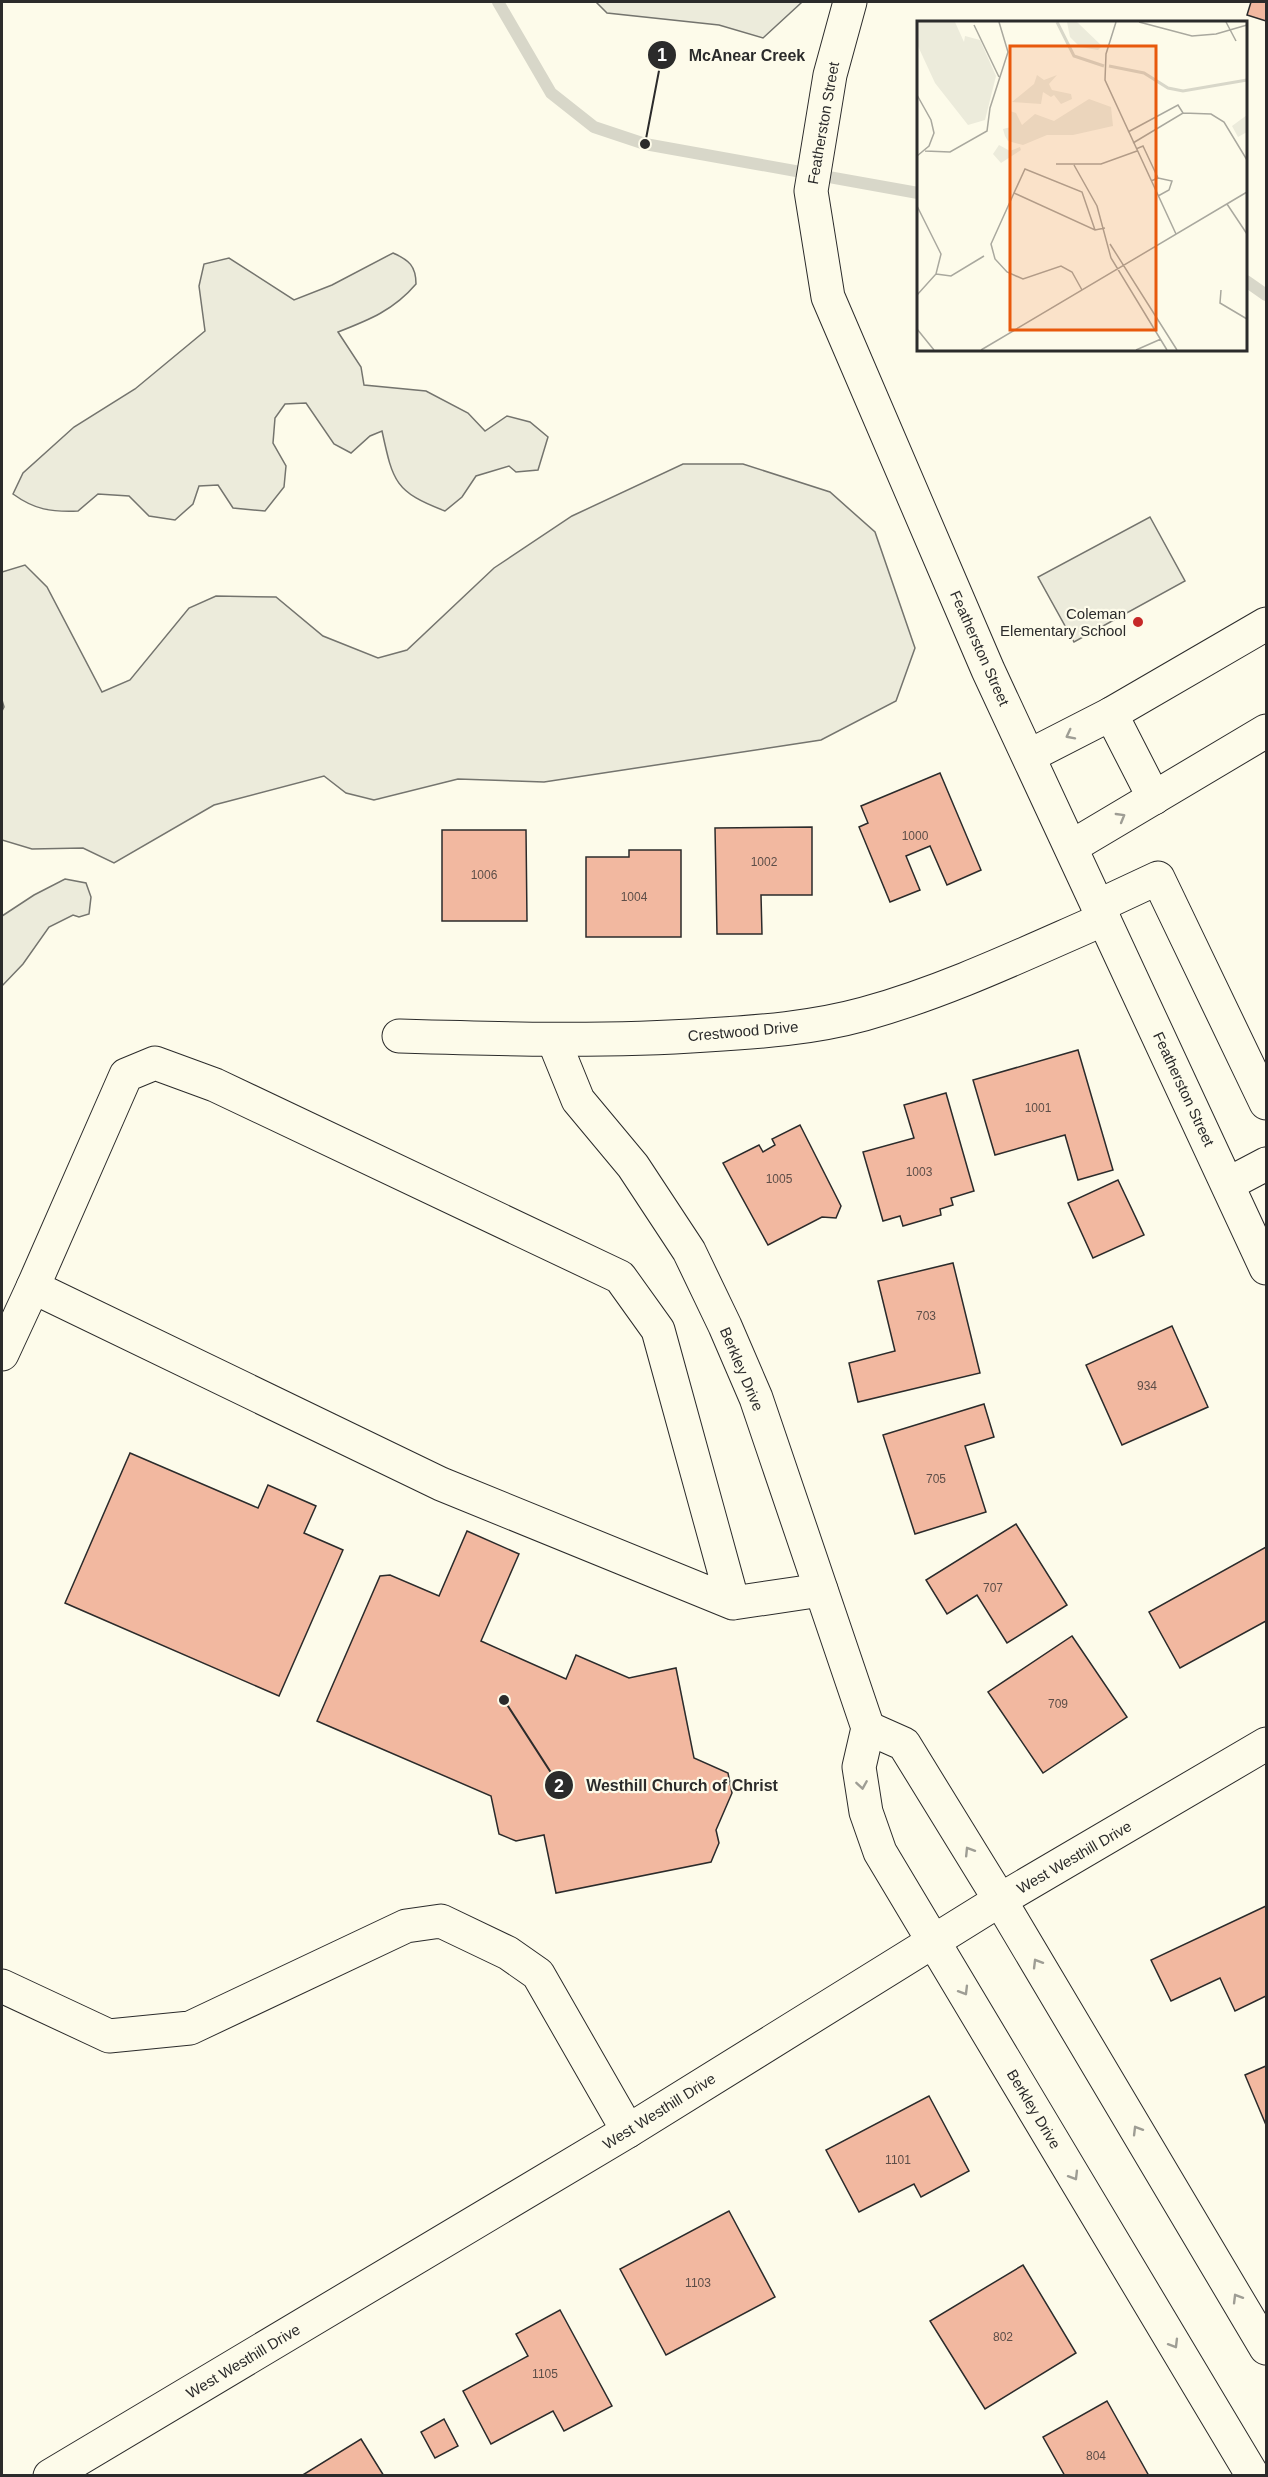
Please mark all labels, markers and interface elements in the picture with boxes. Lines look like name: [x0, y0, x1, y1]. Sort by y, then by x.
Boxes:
inset map: [917, 21, 1247, 351]
callout: McAnear Creek: [647, 38, 818, 72]
text: 1: [657, 45, 667, 65]
text: McAnear Creek: [689, 47, 805, 64]
street label: Featherston Street: [804, 60, 842, 186]
street label: Featherston Street: [947, 588, 1013, 709]
place label: Coleman Elementary School: [1000, 605, 1126, 639]
marker: Coleman Elementary School: [1131, 615, 1145, 629]
one-way arrow: [1066, 728, 1076, 739]
one-way arrow: [1115, 813, 1125, 825]
house number: 1000: [902, 829, 929, 843]
house number: 1002: [751, 855, 778, 869]
house number: 1006: [471, 868, 498, 882]
house number: 1004: [621, 890, 648, 904]
street label: Crestwood Drive: [687, 1018, 799, 1044]
street label: Featherston Street: [1150, 1029, 1218, 1150]
house number: 1001: [1025, 1101, 1052, 1115]
house number: 1003: [906, 1165, 933, 1179]
house number: 1005: [766, 1172, 793, 1186]
house number: 703: [916, 1309, 936, 1323]
street label: Berkley Drive: [717, 1325, 767, 1413]
house number: 934: [1137, 1379, 1157, 1393]
house number: 705: [926, 1472, 946, 1486]
house number: 707: [983, 1581, 1003, 1595]
house number: 709: [1048, 1697, 1068, 1711]
callout: Westhill Church of Christ: [544, 1768, 790, 1802]
text: 2: [554, 1776, 564, 1796]
text: Westhill Church of Christ: [586, 1777, 779, 1794]
one-way arrow: [855, 1781, 867, 1790]
street label: West Westhill Drive: [1014, 1817, 1134, 1897]
one-way arrow: [965, 1847, 977, 1857]
one-way arrow: [1033, 1959, 1045, 1969]
one-way arrow: [956, 1985, 968, 1995]
street label: Berkley Drive: [1004, 2066, 1064, 2152]
street label: West Westhill Drive: [600, 2069, 718, 2153]
one-way arrow: [1132, 2126, 1144, 2136]
house number: 1101: [885, 2153, 911, 2167]
one-way arrow: [1067, 2170, 1079, 2180]
house number: 1103: [685, 2276, 711, 2290]
one-way arrow: [1232, 2294, 1244, 2304]
street label: West Westhill Drive: [183, 2320, 303, 2402]
house number: 802: [993, 2330, 1013, 2344]
one-way arrow: [1167, 2338, 1179, 2348]
house number: 1105: [532, 2367, 558, 2381]
house number: 804: [1086, 2449, 1106, 2463]

